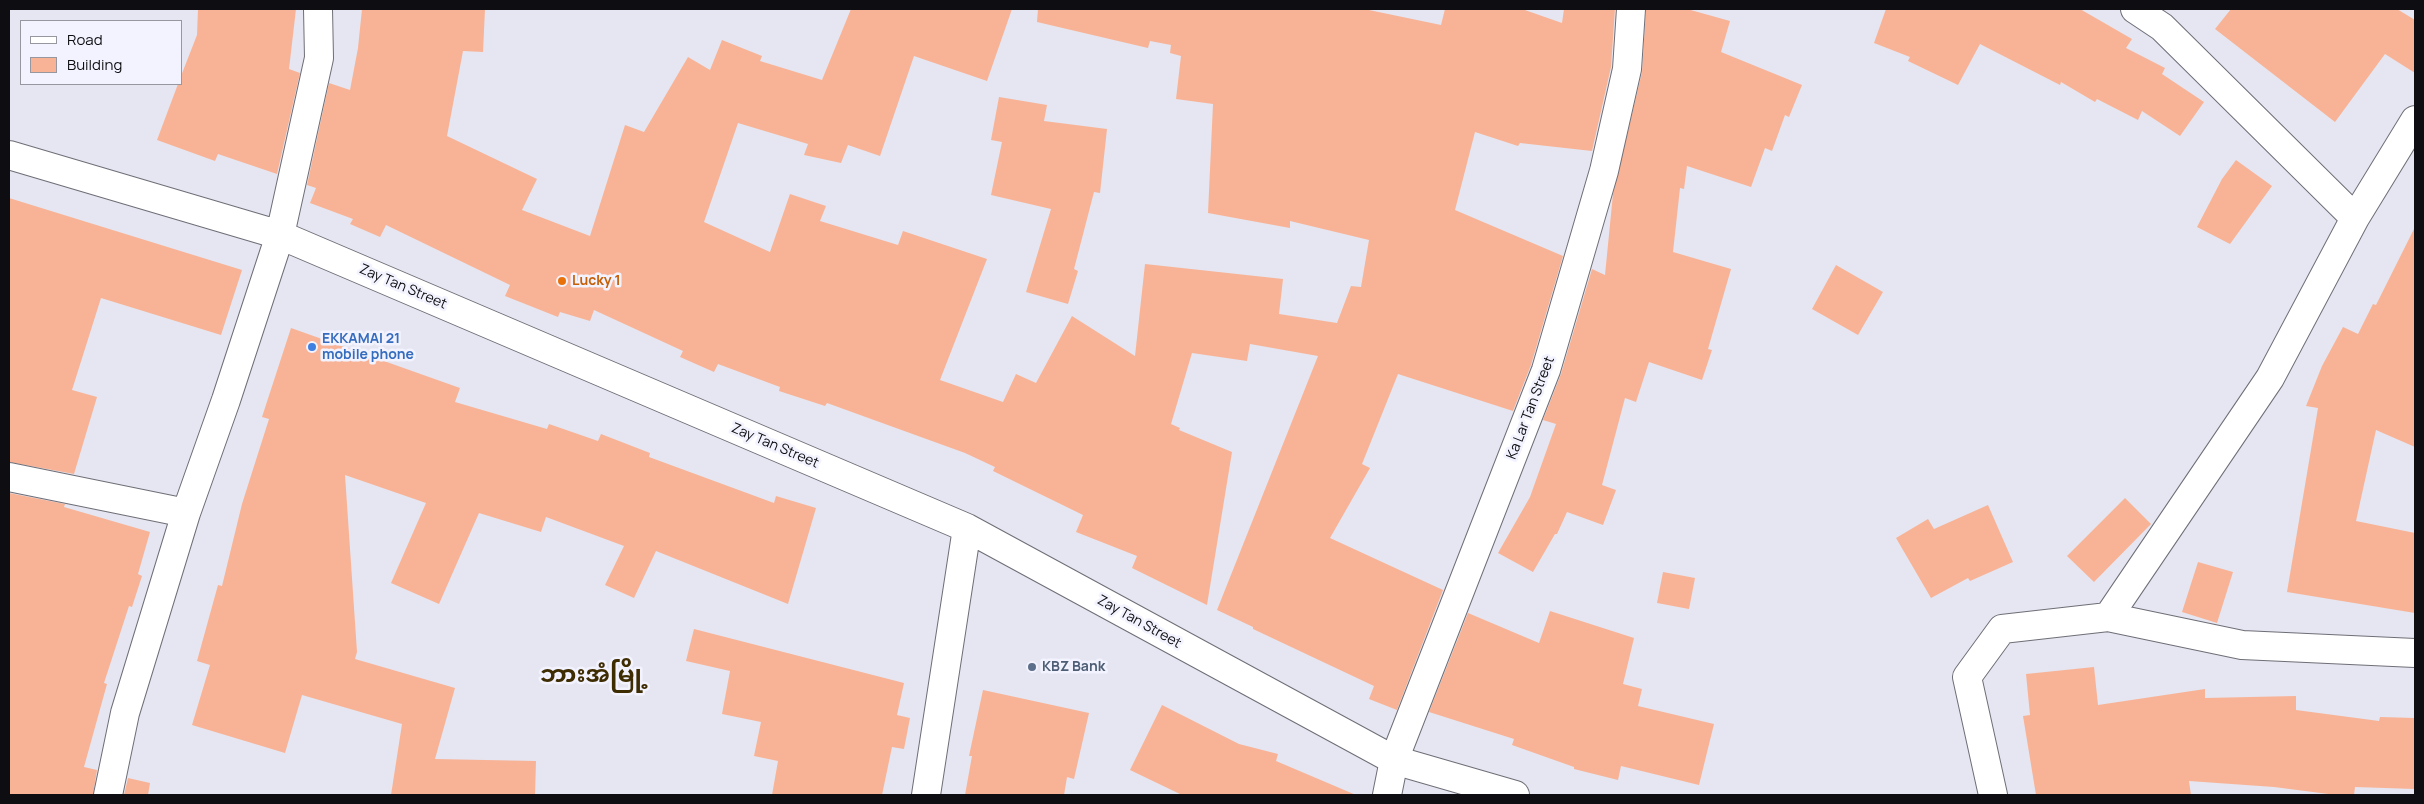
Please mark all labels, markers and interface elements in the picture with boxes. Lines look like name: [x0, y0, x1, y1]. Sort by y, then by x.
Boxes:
legend: [20, 20, 182, 85]
text: Road: [67, 29, 103, 50]
text: Building: [67, 54, 122, 75]
street label: Zay Tan Street: [357, 261, 449, 313]
place label: Lucky 1: [572, 273, 621, 289]
marker: Lucky 1: [556, 275, 568, 287]
place label: EKKAMAI 21 mobile phone: [322, 331, 414, 364]
marker: EKKAMAI 21 mobile phone: [306, 341, 318, 353]
street label: Ka Lar Tan Street: [1504, 354, 1558, 462]
street label: Zay Tan Street: [729, 420, 821, 472]
street label: Zay Tan Street: [1094, 592, 1184, 652]
place label: KBZ Bank: [1042, 659, 1105, 675]
district label: ဘားအံမြို့: [540, 661, 648, 689]
marker: KBZ Bank: [1026, 661, 1038, 673]

